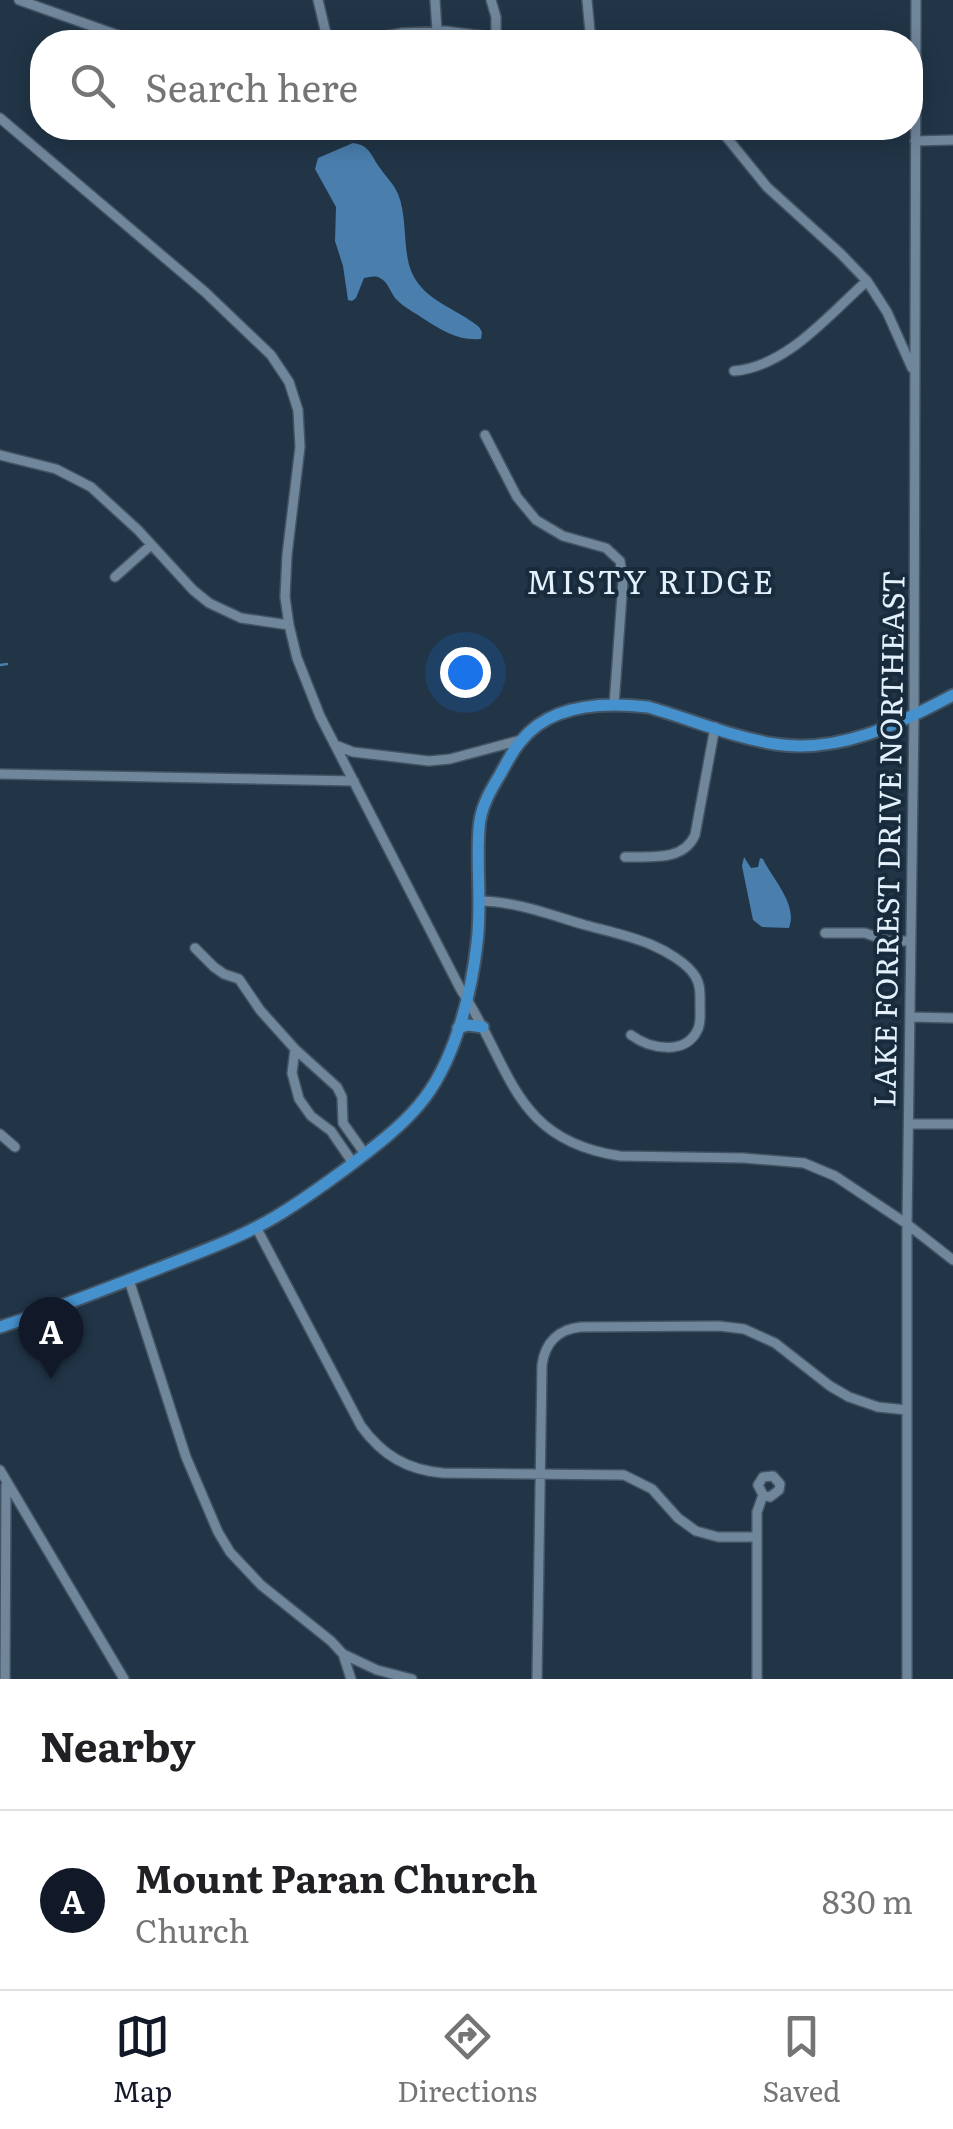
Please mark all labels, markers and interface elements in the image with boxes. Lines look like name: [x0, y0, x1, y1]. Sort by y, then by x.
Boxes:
search box: [30, 30, 923, 140]
text: Search here: [145, 57, 358, 114]
icon: search: [65, 58, 120, 113]
district label: MISTY RIDGE: [526, 556, 776, 604]
street label: LAKE FORREST DRIVE NORTHEAST: [860, 570, 914, 1108]
your location: [440, 647, 491, 698]
pin: A: [18, 1296, 84, 1379]
text: Nearby: [40, 1713, 196, 1775]
text: Mount Paran Church: [135, 1848, 538, 1905]
text: A: [60, 1876, 85, 1924]
text: 830 m: [822, 1876, 913, 1924]
text: Church: [135, 1905, 249, 1953]
tab: Map: [113, 2009, 172, 2111]
tab: Directions: [397, 2009, 537, 2111]
tab: Saved: [762, 2009, 840, 2111]

